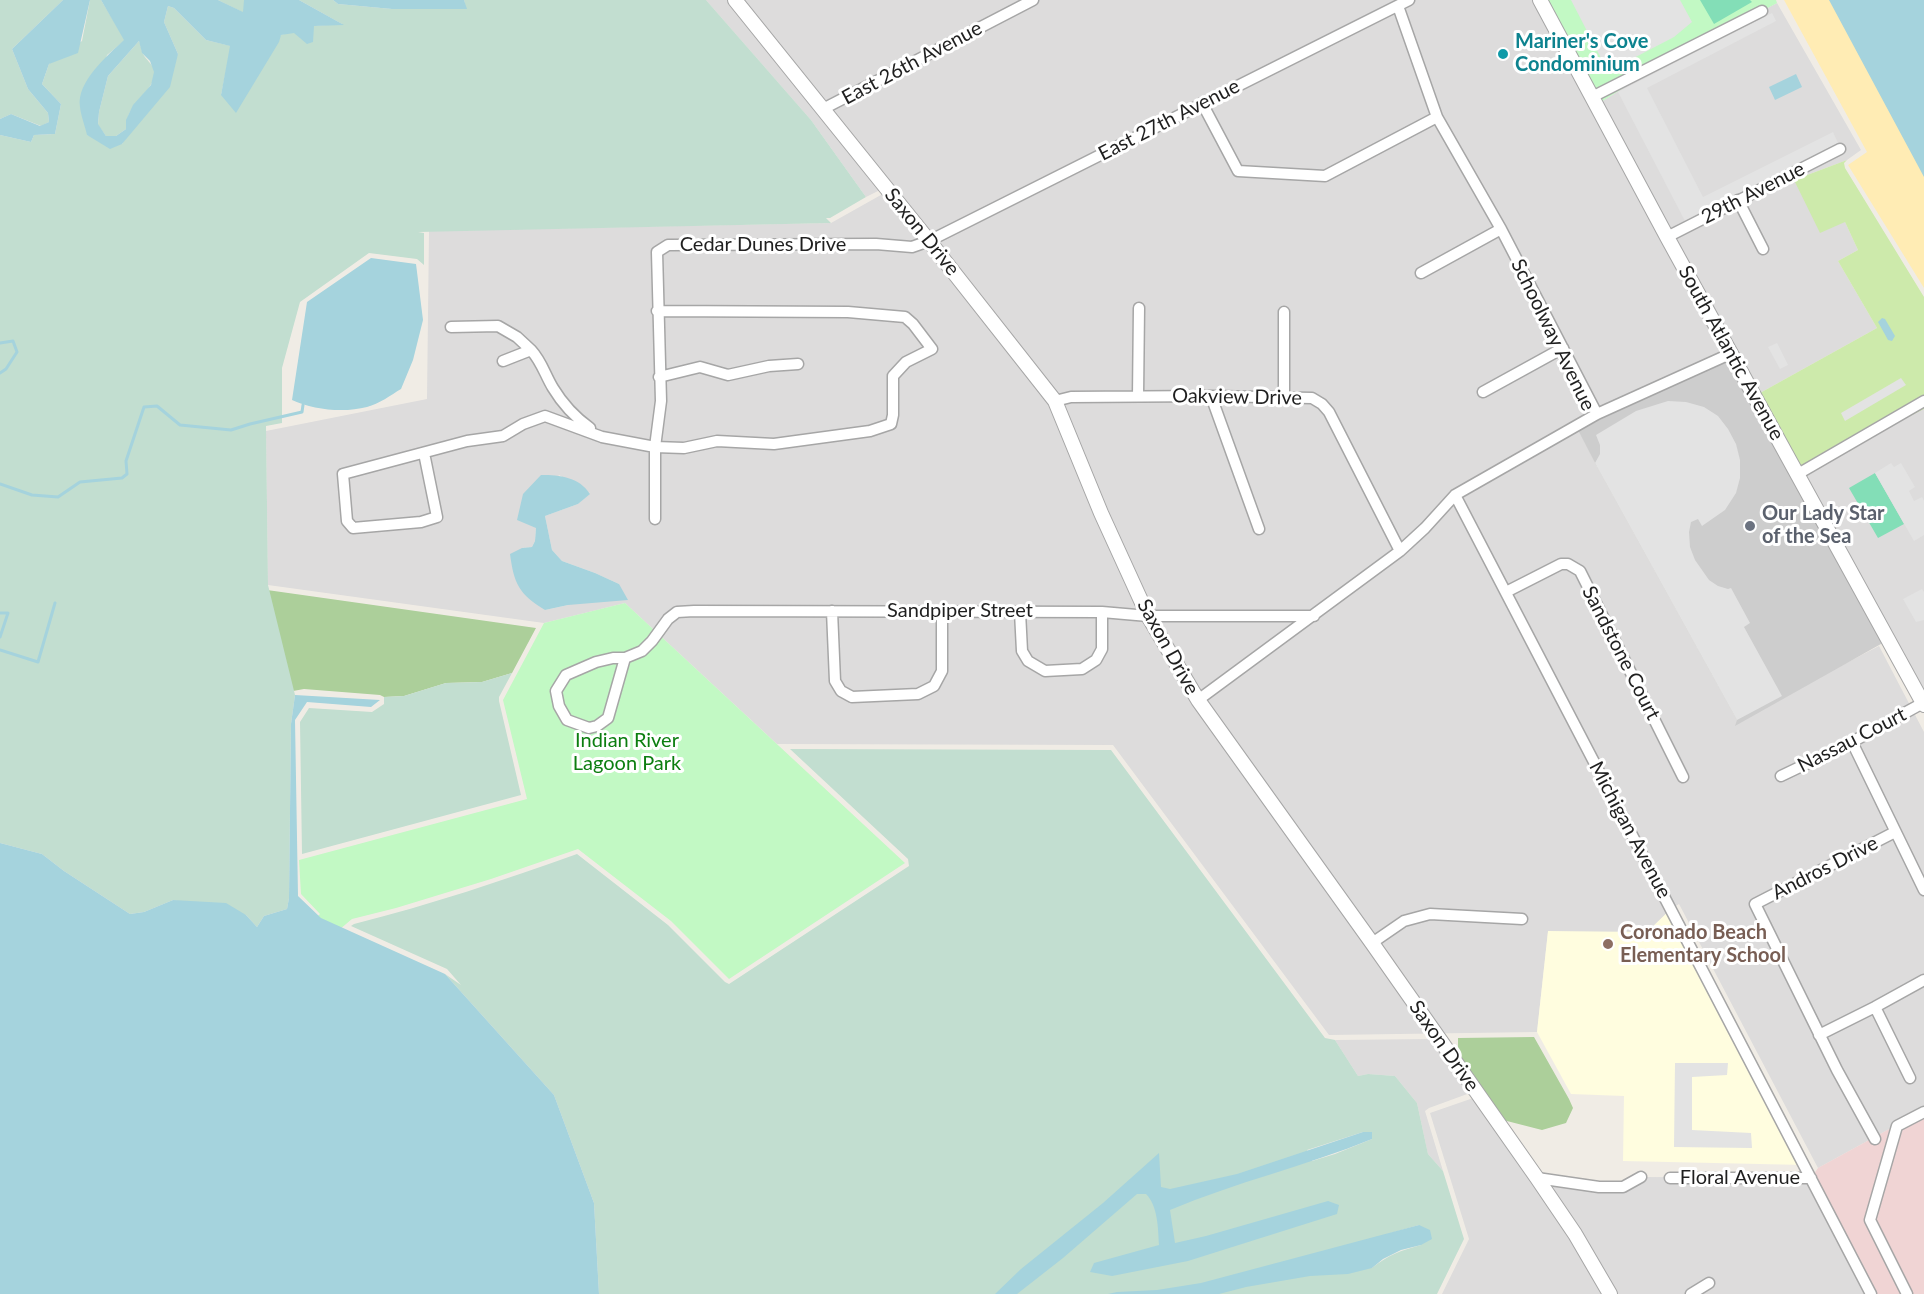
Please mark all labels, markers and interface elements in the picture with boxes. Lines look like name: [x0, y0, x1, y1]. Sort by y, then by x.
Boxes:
street label: East 26th Avenue: [838, 16, 986, 110]
place label: Mariner's Cove Condominium: [1515, 30, 1648, 77]
marker: Mariner's Cove Condominium: [1496, 47, 1510, 61]
street label: East 27th Avenue: [1094, 74, 1244, 166]
street label: 29th Avenue: [1697, 157, 1809, 229]
street label: Saxon Drive: [879, 183, 965, 281]
street label: Cedar Dunes Drive: [680, 233, 846, 257]
street label: Schoolway Avenue: [1506, 255, 1600, 415]
street label: South Atlantic Avenue: [1673, 262, 1789, 444]
street label: Oakview Drive: [1172, 384, 1302, 410]
place label: Our Lady Star of the Sea: [1762, 502, 1885, 549]
marker: Our Lady Star of the Sea: [1743, 519, 1757, 533]
street label: Sandstone Court: [1577, 582, 1665, 724]
street label: Saxon Drive: [1132, 595, 1204, 699]
street label: Sandpiper Street: [887, 599, 1033, 623]
street label: Nassau Court: [1794, 702, 1910, 778]
park label: Indian River Lagoon Park: [573, 729, 681, 776]
street label: Michigan Avenue: [1584, 757, 1676, 903]
street label: Andros Drive: [1768, 831, 1882, 905]
place label: Coronado Beach Elementary School: [1620, 921, 1786, 968]
marker: Coronado Beach Elementary School: [1601, 937, 1615, 951]
street label: Saxon Drive: [1404, 996, 1484, 1096]
street label: Floral Avenue: [1680, 1166, 1800, 1190]

